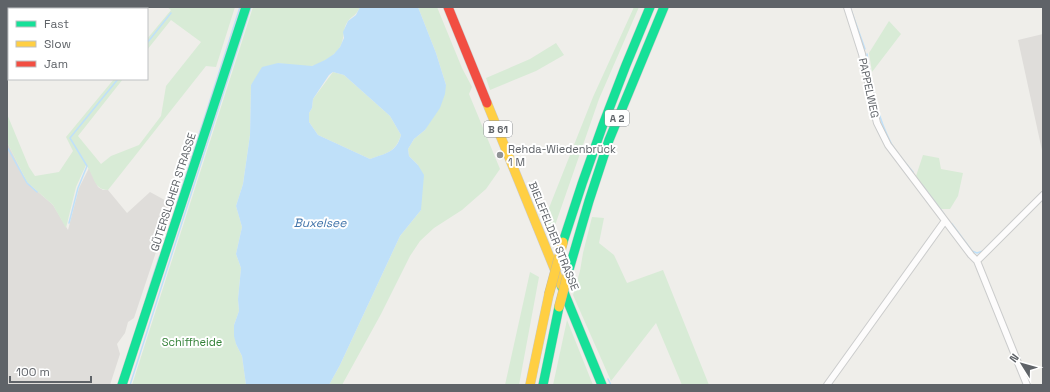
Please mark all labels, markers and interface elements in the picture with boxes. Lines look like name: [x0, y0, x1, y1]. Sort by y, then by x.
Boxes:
legend: [8, 8, 148, 80]
text: Fast: [44, 16, 69, 32]
text: Slow: [44, 36, 71, 52]
text: Jam: [44, 56, 68, 72]
street label: PAPPELWEG: [856, 57, 882, 119]
road number: A 2: [605, 110, 629, 126]
road number: B 61: [484, 121, 512, 137]
street label: GÜTERSLOHER STRASSE: [146, 131, 199, 253]
place label: Rehda-Wiedenbrück 1 M: [508, 142, 616, 169]
marker: Rehda-Wiedenbrück 1 M: [495, 150, 505, 160]
street label: BIELEFELDER STRASSE: [526, 180, 582, 292]
water label: Buxelsee: [294, 215, 347, 231]
park label: Schiffheide: [162, 335, 222, 349]
north arrow: [1002, 344, 1042, 384]
text: N: [1006, 351, 1022, 365]
scale bar: [10, 358, 91, 384]
text: 100 m: [16, 364, 50, 380]

